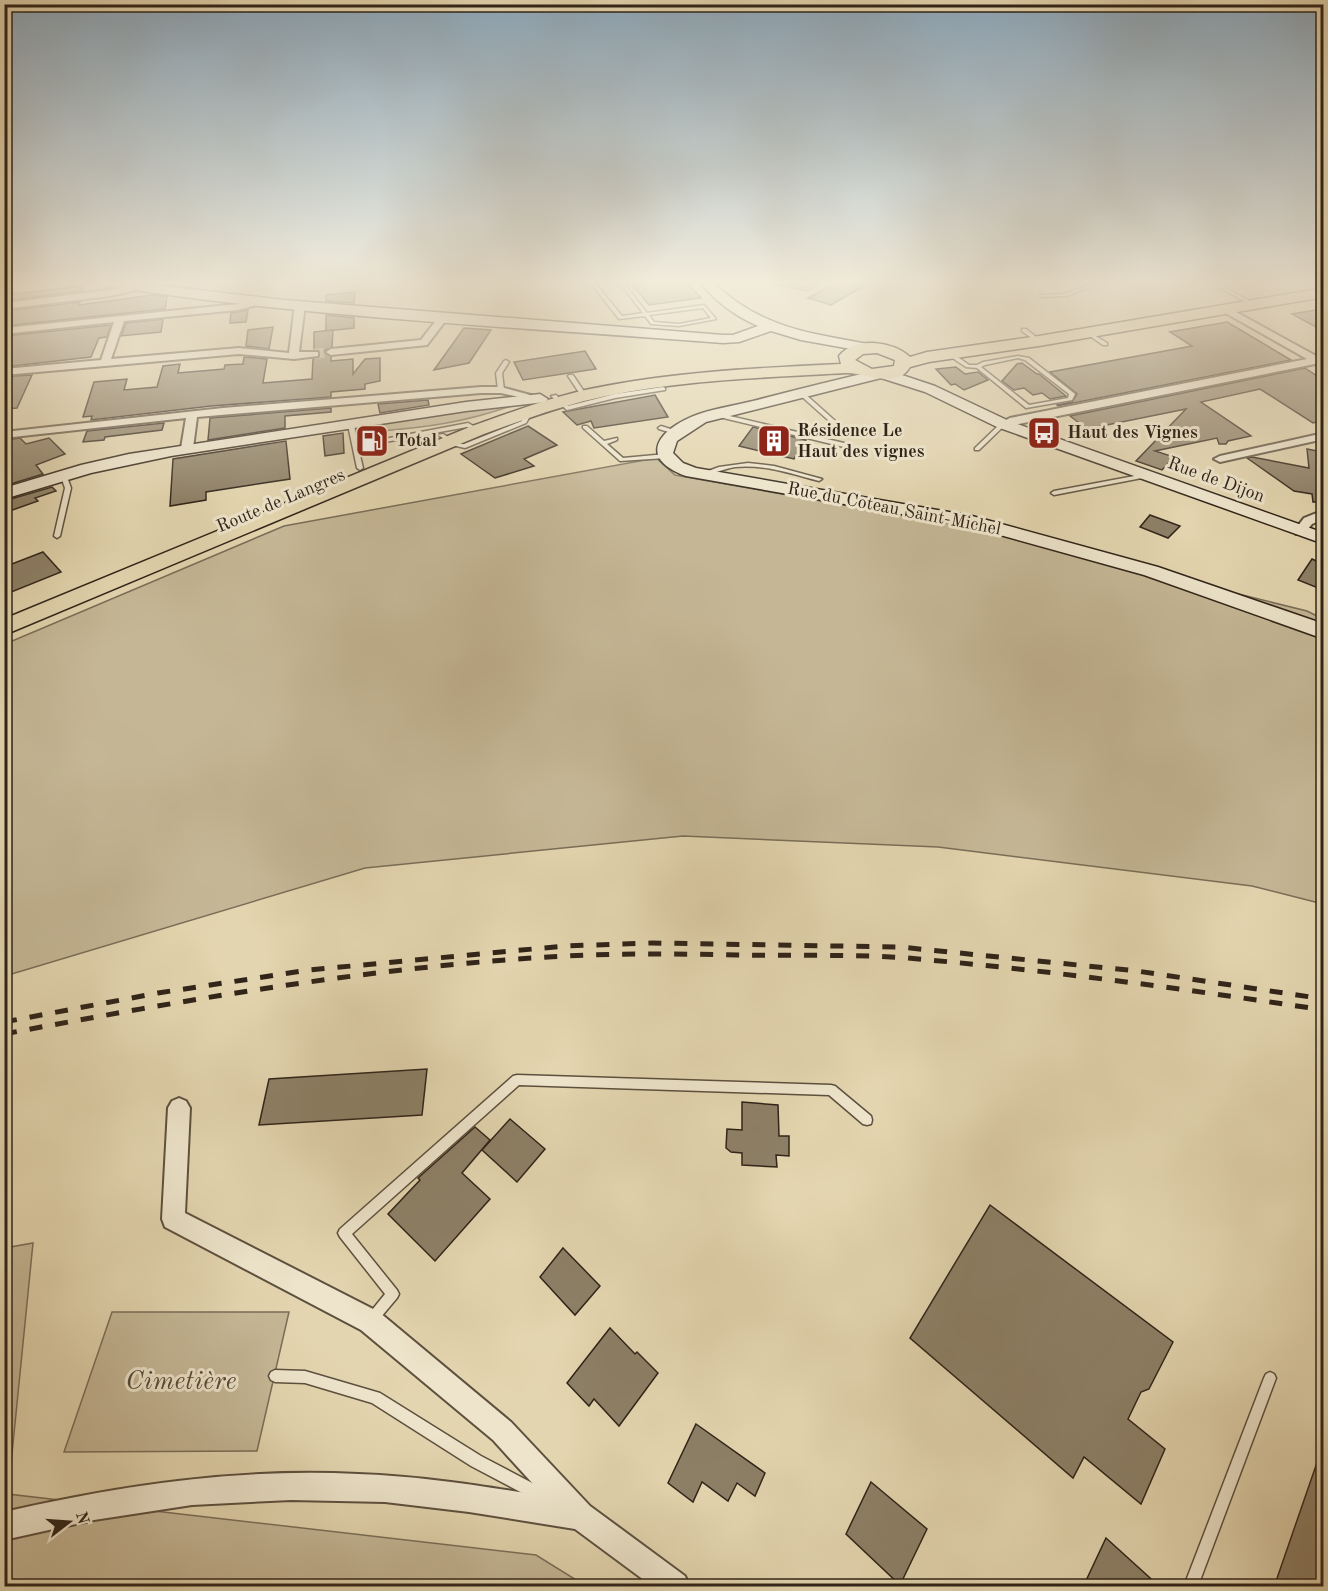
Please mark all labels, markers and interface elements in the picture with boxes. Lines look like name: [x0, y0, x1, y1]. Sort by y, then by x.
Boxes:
bus stop icon: Haut des Vignes: [1026, 415, 1062, 451]
place label: Résidence Le Haut des vignes: [797, 422, 925, 461]
fuel station icon: Total: [354, 423, 390, 459]
building icon: Résidence Le Haut des vignes: [756, 423, 792, 459]
place label: Haut des Vignes: [1067, 424, 1198, 442]
place label: Total: [395, 432, 438, 450]
street label: Rue de Dijon: [1165, 454, 1267, 506]
street label: Route de Langres: [214, 466, 348, 536]
street label: Rue du Coteau Saint-Michel: [786, 479, 1003, 539]
park label: Cimetière: [125, 1368, 237, 1395]
north arrow: [39, 1492, 99, 1552]
text: N: [72, 1510, 91, 1527]

